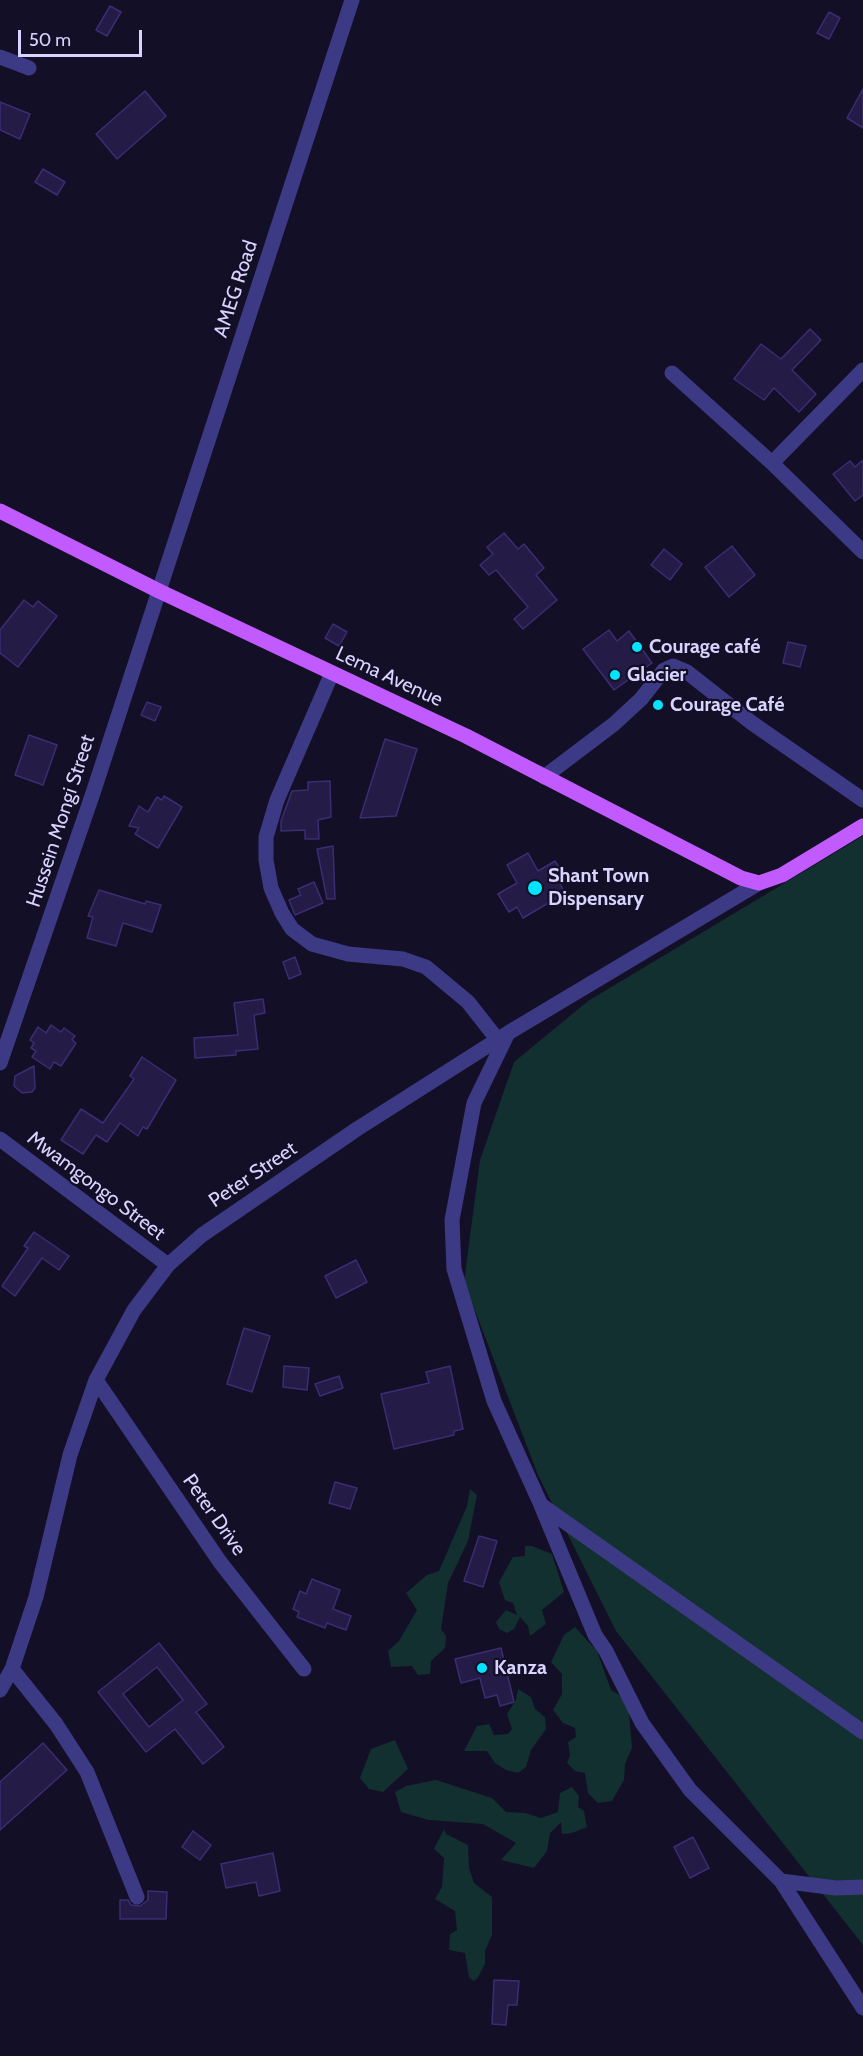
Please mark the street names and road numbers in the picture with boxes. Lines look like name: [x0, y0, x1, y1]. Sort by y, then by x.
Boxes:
street label: AMEG Road: [209, 237, 263, 341]
street label: Lema Avenue: [332, 642, 446, 712]
street label: Hussein Mongi Street: [22, 732, 100, 910]
street label: Mwamgongo Street: [22, 1126, 170, 1246]
street label: Peter Street: [205, 1137, 301, 1213]
street label: Peter Drive: [177, 1470, 251, 1560]

